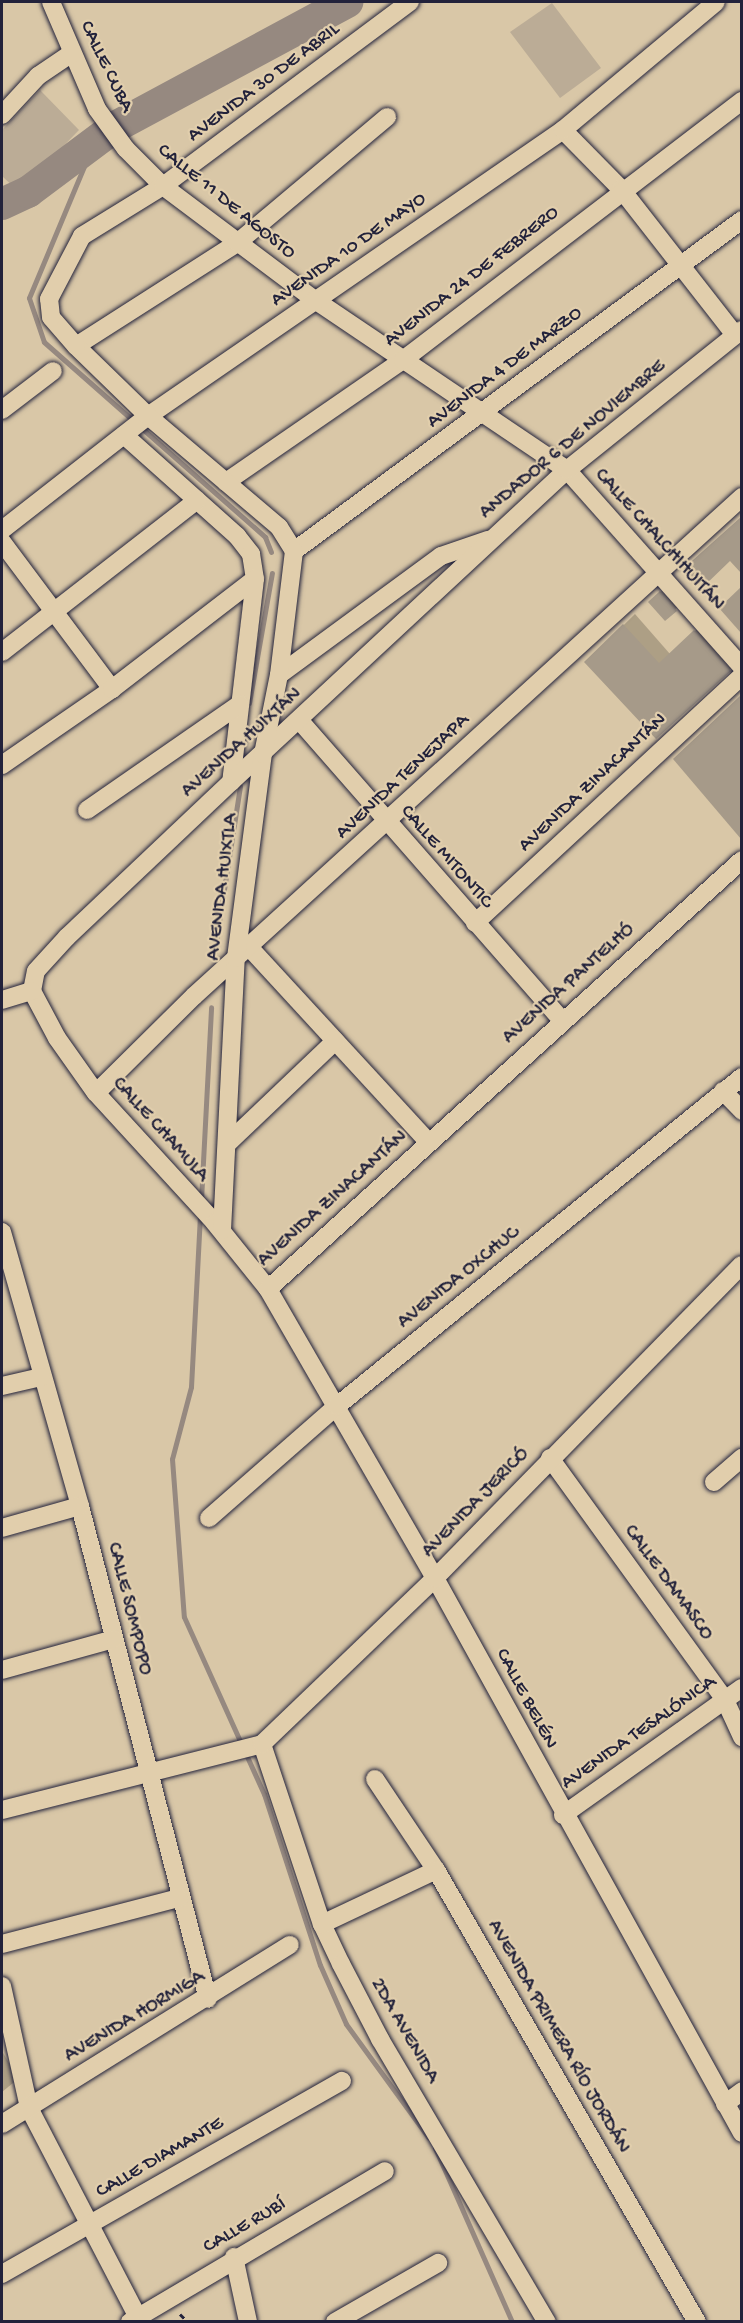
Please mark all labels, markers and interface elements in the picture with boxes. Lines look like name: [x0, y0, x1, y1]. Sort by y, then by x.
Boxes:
street label: CALLE CUBA: [74, 17, 138, 117]
street label: AVENIDA 30 DE ABRIL: [183, 18, 345, 148]
street label: CALLE 11 DE AGOSTO: [152, 139, 300, 265]
street label: AVENIDA 10 DE MAYO: [267, 187, 431, 313]
street label: AVENIDA 24 DE FEBRERO: [380, 201, 564, 353]
street label: AVENIDA 4 DE MARZO: [423, 302, 587, 434]
street label: ANDADOR 6 DE NOVIEMBRE: [475, 355, 671, 525]
street label: CALLE CHALCHIHUITÁN: [589, 464, 729, 616]
street label: AVENIDA HUIXTÁN: [177, 683, 307, 803]
street label: AVENIDA ZINACANTÁN: [514, 708, 672, 858]
street label: AVENIDA TENEJAPA: [331, 709, 475, 845]
street label: CALLE MITONTIC: [395, 800, 497, 914]
street label: AVENIDA HUIXTLA: [202, 812, 244, 962]
street label: AVENIDA PANTELHÓ: [498, 918, 640, 1050]
street label: CALLE CHAMULA: [107, 1073, 213, 1187]
street label: AVENIDA ZINACANTÁN: [253, 1125, 413, 1273]
street label: AVENIDA OXCHUC: [393, 1221, 525, 1335]
street label: AVENIDA JERICÓ: [417, 1443, 535, 1563]
street label: CALLE DAMASCO: [618, 1520, 718, 1646]
street label: CALLE SOMPOPO: [101, 1540, 157, 1678]
street label: CALLE BELÉN: [490, 1645, 562, 1753]
street label: AVENIDA TESALÓNICA: [557, 1670, 721, 1796]
street label: AVENIDA PRIMERA RÍO JORDÁN: [481, 1916, 635, 2158]
street label: AVENIDA HORMIGA: [60, 1966, 210, 2068]
street label: 2DA AVENIDA: [364, 1974, 444, 2088]
street label: CALLE DIAMANTE: [92, 2112, 228, 2204]
street label: CALLE RUBÍ: [199, 2193, 291, 2259]

